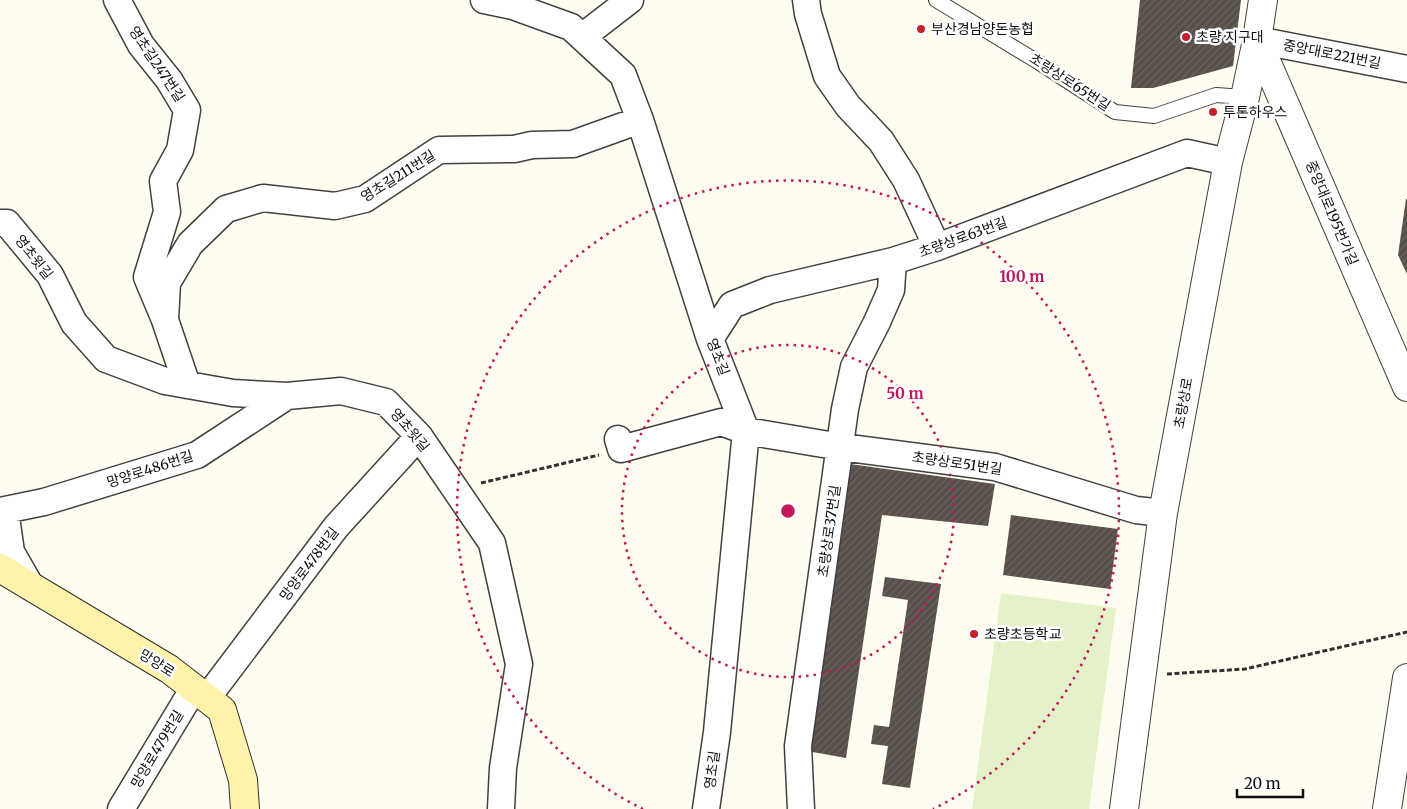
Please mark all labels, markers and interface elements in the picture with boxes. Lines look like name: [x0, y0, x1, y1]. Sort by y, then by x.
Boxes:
place label: 부산경남양돈농협: [931, 20, 1034, 38]
street label: 영초길247번길: [125, 23, 189, 105]
marker: 부산경남양돈농협: [915, 23, 927, 35]
place label: 초량 지구대: [1196, 28, 1264, 46]
marker: 초량 지구대: [1180, 31, 1192, 43]
street label: 중앙대로221번길: [1281, 36, 1383, 72]
street label: 초량상로65번길: [1026, 49, 1114, 115]
place label: 투톤하우스: [1223, 103, 1288, 121]
marker: 투톤하우스: [1207, 106, 1219, 118]
street label: 영초길211번길: [357, 146, 439, 206]
street label: 중앙대로195번가길: [1302, 158, 1362, 268]
street label: 초량상로63번길: [916, 213, 1010, 261]
street label: 영초윗길: [11, 231, 57, 283]
text: 100 m: [1000, 267, 1044, 286]
street label: 영초길: [703, 336, 733, 378]
street label: 초량상로: [1170, 376, 1196, 430]
text: 50 m: [886, 384, 924, 403]
street label: 영초윗길: [387, 404, 433, 456]
street label: 망양로486번길: [105, 447, 195, 491]
street label: 초량상로51번길: [911, 448, 1003, 478]
street label: 초량상로37번길: [814, 484, 844, 578]
centre of rings: [779, 502, 797, 520]
street label: 망양로478번길: [275, 524, 343, 604]
place label: 초량초등학교: [984, 625, 1061, 643]
marker: 초량초등학교: [968, 628, 980, 640]
street label: 망양로: [136, 645, 178, 681]
street label: 망양로479번길: [127, 707, 187, 791]
street label: 영초길: [700, 750, 724, 790]
scale bar: [1237, 766, 1303, 798]
text: 20 m: [1244, 774, 1281, 793]

